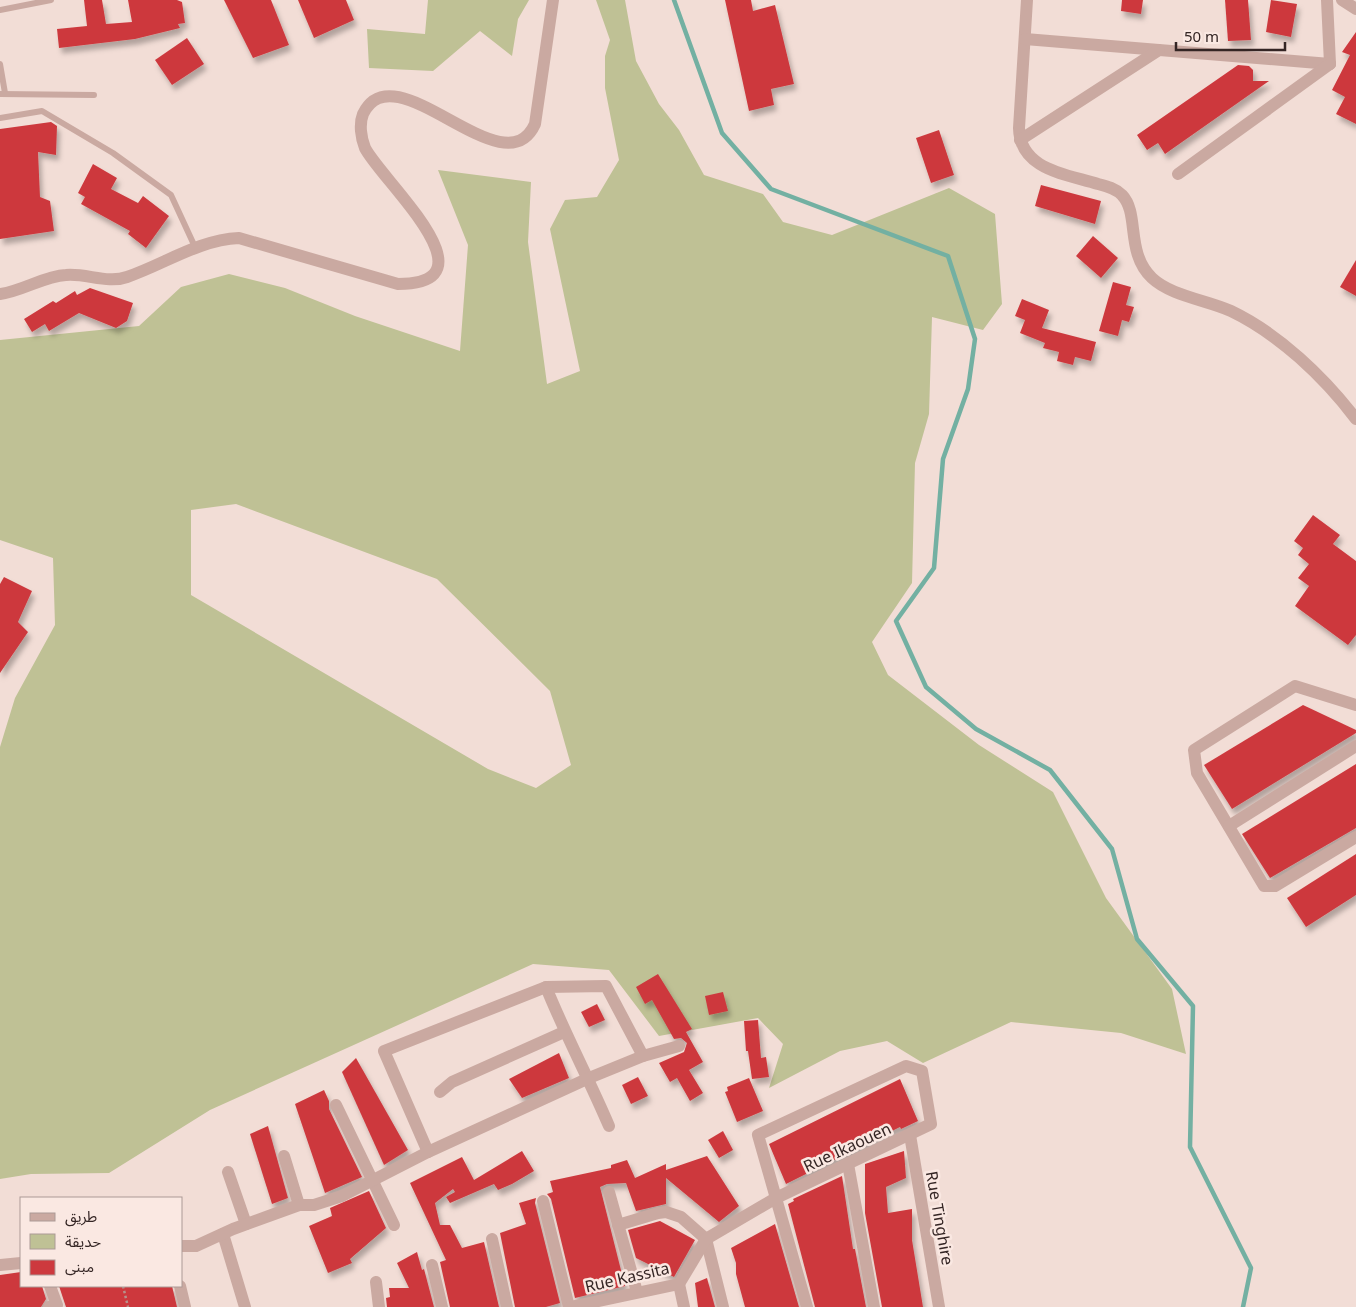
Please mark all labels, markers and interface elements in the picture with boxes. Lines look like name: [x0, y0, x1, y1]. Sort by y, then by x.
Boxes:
scale bar: [1176, 20, 1285, 52]
text: 50 m: [1184, 26, 1219, 46]
street label: Rue Ikaouen: [800, 1117, 894, 1177]
street label: Rue Tinghire: [921, 1169, 959, 1267]
legend: [20, 1197, 182, 1287]
text: طريق: [65, 1206, 97, 1227]
text: حديقة: [65, 1231, 101, 1251]
text: مبنى: [65, 1256, 94, 1276]
street label: Rue Kassita: [583, 1257, 671, 1297]

